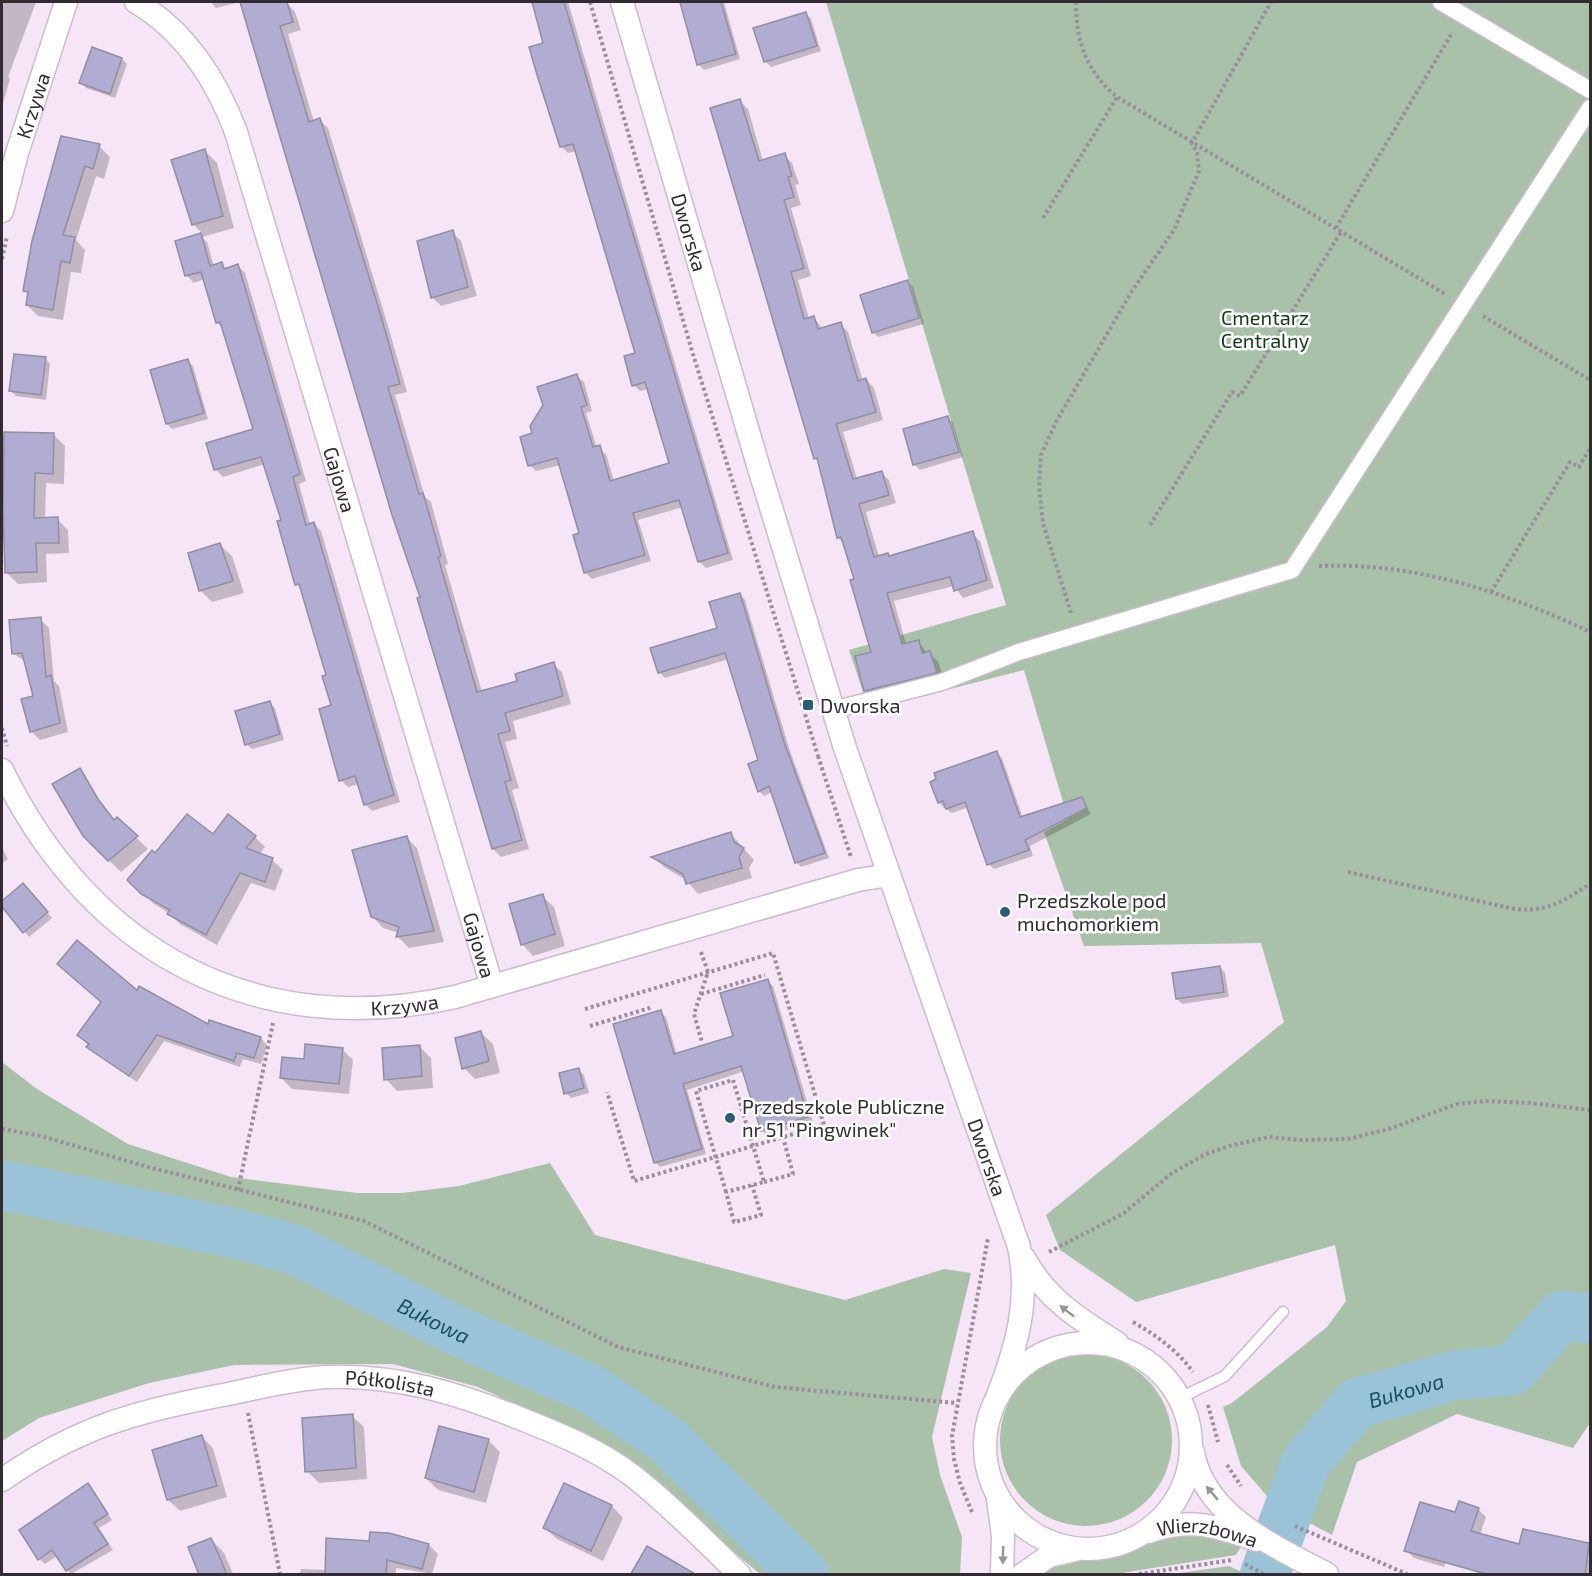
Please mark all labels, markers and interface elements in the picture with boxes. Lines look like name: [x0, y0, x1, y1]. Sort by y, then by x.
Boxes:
street label: Krzywa: [11, 69, 54, 141]
street label: Dworska: [667, 190, 712, 274]
park label: Cmentarz Centralny: [1221, 305, 1310, 352]
street label: Gajowa: [319, 444, 361, 515]
place label: Dworska: [820, 693, 900, 717]
marker: Dworska: [801, 698, 815, 712]
place label: Przedszkole pod muchomorkiem: [1017, 888, 1166, 935]
marker: Przedszkole pod muchomorkiem: [998, 905, 1012, 919]
street label: Gajowa: [459, 909, 501, 981]
street label: Krzywa: [370, 989, 440, 1020]
place label: Przedszkole Publiczne nr 51 "Pingwinek": [742, 1094, 945, 1141]
marker: Przedszkole Publiczne nr 51 "Pingwinek": [723, 1111, 737, 1125]
street label: Dworska: [963, 1115, 1012, 1199]
water label: Bukowa: [394, 1291, 474, 1348]
one-way arrow: [1059, 1304, 1075, 1317]
street label: Półkolista: [345, 1365, 437, 1401]
water label: Bukowa: [1365, 1367, 1447, 1412]
one-way arrow: [1206, 1486, 1218, 1501]
street label: Wierzbowa: [1154, 1512, 1261, 1552]
one-way arrow: [998, 1546, 1008, 1565]

